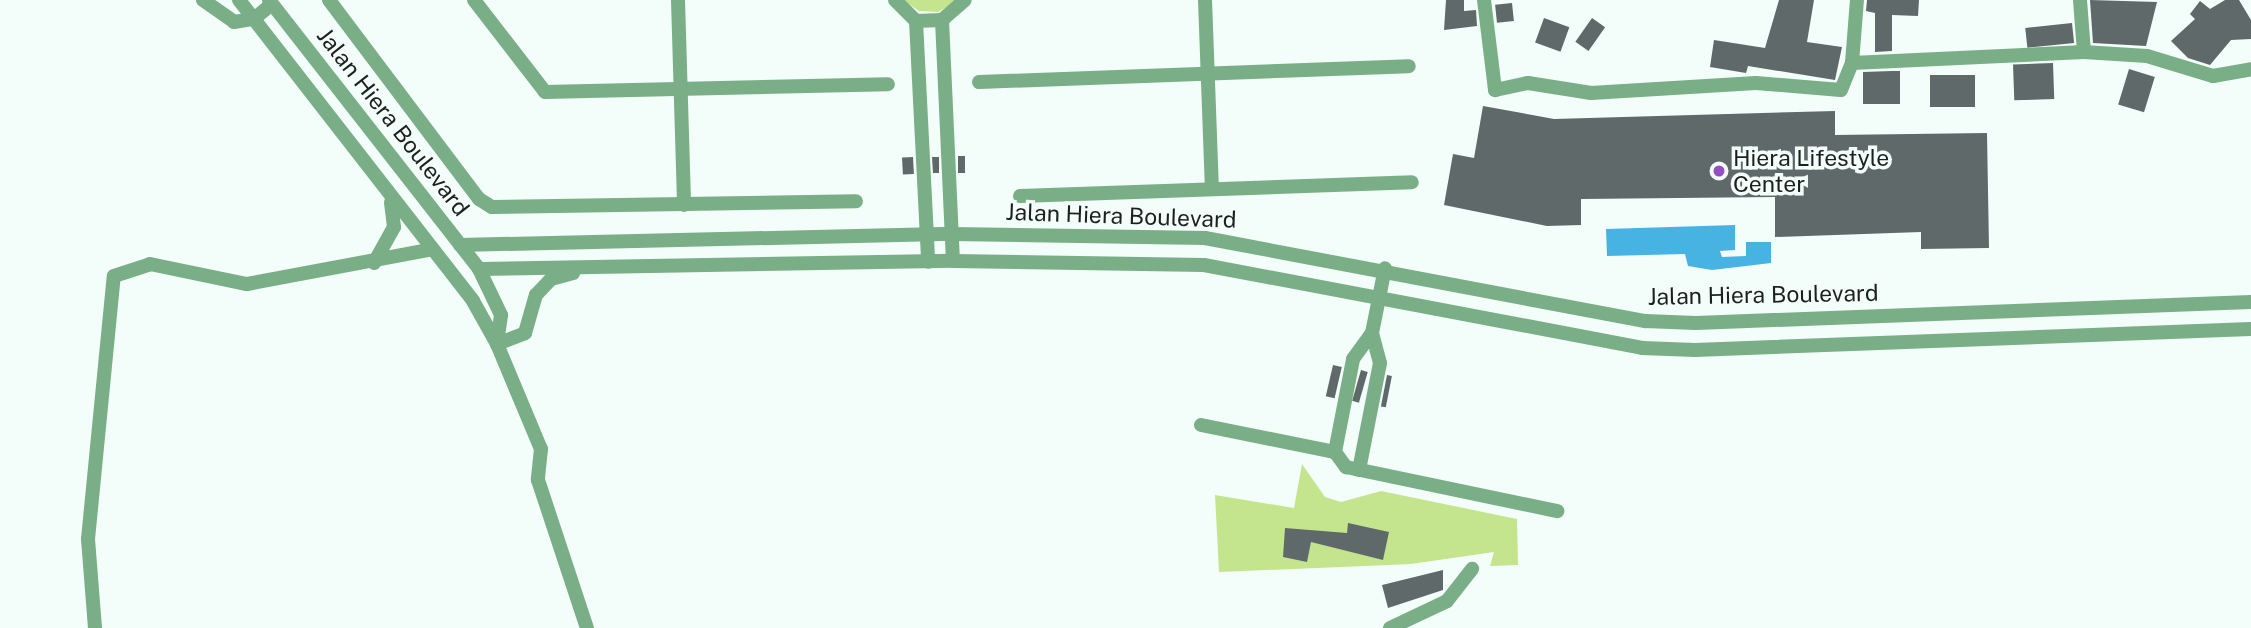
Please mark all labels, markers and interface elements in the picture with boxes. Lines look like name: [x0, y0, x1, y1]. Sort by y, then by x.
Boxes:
street label: Jalan Hiera Boulevard: [311, 22, 475, 222]
place label: Hiera Lifestyle Center: [1733, 144, 1889, 198]
marker: Hiera Lifestyle Center: [1711, 163, 1727, 179]
street label: Jalan Hiera Boulevard: [1005, 198, 1237, 234]
street label: Jalan Hiera Boulevard: [1647, 279, 1879, 311]

